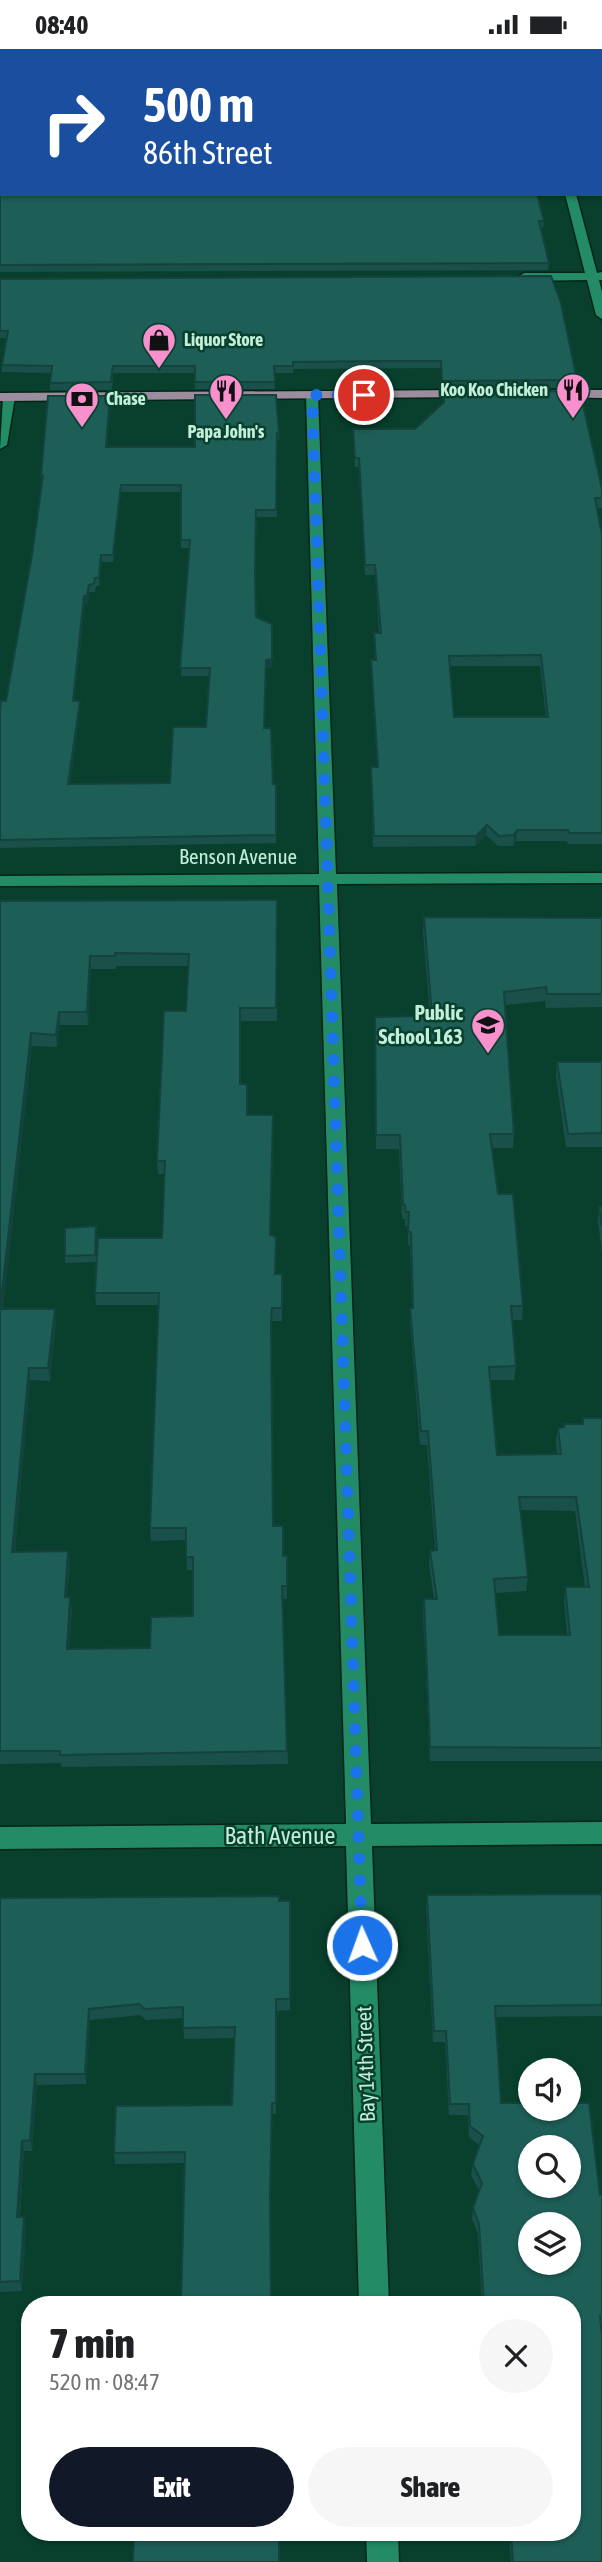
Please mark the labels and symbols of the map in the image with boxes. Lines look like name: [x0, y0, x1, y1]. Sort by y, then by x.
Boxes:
shop icon: Liquor Store: [140, 321, 178, 370]
place label: Liquor Store: [184, 329, 263, 350]
pin: [334, 365, 394, 425]
restaurant icon: Koo Koo Chicken: [554, 371, 592, 420]
restaurant icon: Papa John's: [207, 372, 245, 421]
place label: Koo Koo Chicken: [440, 379, 548, 400]
bank icon: Chase: [63, 380, 101, 429]
place label: Chase: [106, 388, 146, 409]
place label: Papa John's: [188, 421, 265, 442]
street label: Benson Avenue: [179, 844, 297, 868]
place label: Public School 163: [378, 1000, 463, 1048]
school or university icon: Public School 163: [469, 1006, 507, 1055]
street label: Bath Avenue: [225, 1822, 335, 1849]
position arrow: [325, 1908, 399, 1982]
street label: Bay 14th Street: [351, 2006, 379, 2123]

